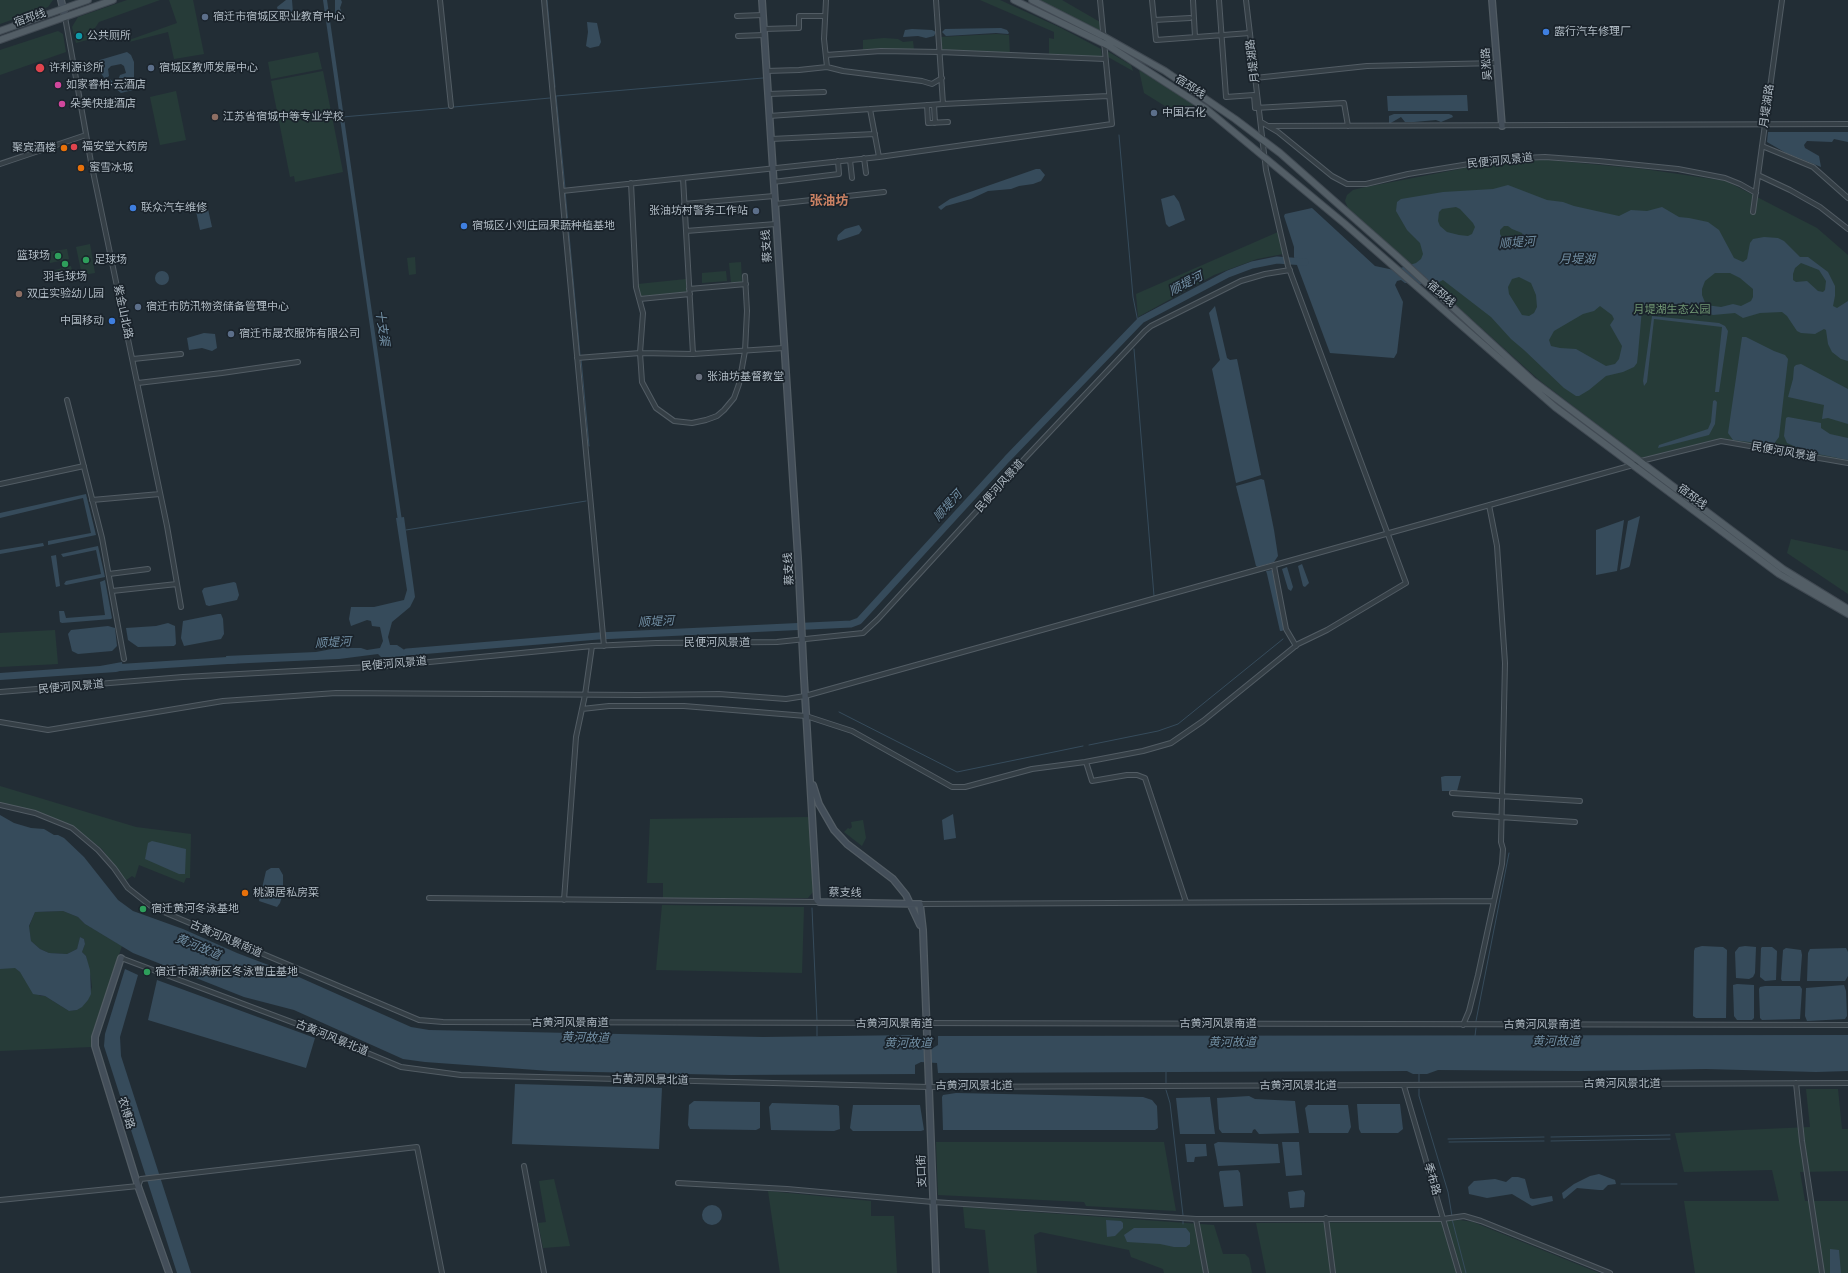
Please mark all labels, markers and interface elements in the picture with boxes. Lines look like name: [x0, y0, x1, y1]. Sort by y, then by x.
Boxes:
street label: 宿邳线: [12, 6, 48, 30]
place label: 宿迁市宿城区职业教育中心: [213, 10, 345, 24]
marker: 宿迁市宿城区职业教育中心: [200, 12, 210, 22]
place label: 露行汽车修理厂: [1554, 25, 1631, 39]
marker: 露行汽车修理厂: [1541, 27, 1551, 37]
place label: 公共厕所: [87, 29, 131, 43]
marker: 公共厕所: [74, 31, 84, 41]
street label: 月堤湖路: [1244, 38, 1262, 84]
street label: 吴淞路: [1479, 47, 1495, 81]
place label: 许利源诊所: [49, 61, 104, 75]
place label: 宿城区教师发展中心: [159, 61, 258, 75]
marker: 许利源诊所: [34, 62, 46, 74]
marker: 宿城区教师发展中心: [146, 63, 156, 73]
street label: 宿邳线: [1173, 72, 1207, 102]
place label: 如家睿柏·云酒店: [66, 78, 146, 92]
marker: 如家睿柏·云酒店: [53, 80, 63, 90]
street label: 月堤湖路: [1757, 83, 1777, 129]
place label: 朵美快捷酒店: [70, 97, 136, 111]
marker: 朵美快捷酒店: [57, 99, 67, 109]
place label: 中国石化: [1162, 106, 1206, 120]
marker: 中国石化: [1149, 108, 1159, 118]
place label: 江苏省宿城中等专业学校: [223, 110, 344, 124]
marker: 江苏省宿城中等专业学校: [210, 112, 220, 122]
place label: 福安堂大药房: [82, 140, 148, 154]
place label: 聚宾酒楼: [12, 141, 56, 155]
marker: 福安堂大药房: [69, 142, 79, 152]
marker: 聚宾酒楼: [59, 143, 69, 153]
street label: 民便河风景道: [1466, 151, 1534, 171]
place label: 蜜雪冰城: [89, 161, 133, 175]
marker: 蜜雪冰城: [76, 163, 86, 173]
district label: 张油坊: [810, 193, 848, 209]
place label: 联众汽车维修: [141, 201, 207, 215]
marker: 联众汽车维修: [128, 203, 138, 213]
place label: 张油坊村警务工作站: [649, 204, 748, 218]
marker: 张油坊村警务工作站: [751, 206, 761, 216]
place label: 宿城区小刘庄园果蔬种植基地: [472, 219, 615, 233]
marker: 宿城区小刘庄园果蔬种植基地: [459, 221, 469, 231]
street label: 蔡支线: [759, 229, 775, 263]
water label: 顺堤河: [1499, 235, 1535, 251]
place label: 篮球场: [17, 249, 50, 263]
marker: 篮球场: [53, 251, 63, 261]
place label: 足球场: [94, 253, 127, 267]
water label: 月堤湖: [1559, 253, 1595, 267]
marker: 足球场: [81, 255, 91, 265]
marker: 羽毛球场: [60, 259, 70, 269]
water label: 顺堤河: [1167, 269, 1205, 299]
place label: 羽毛球场: [43, 270, 87, 284]
street label: 宿邳线: [1424, 278, 1458, 310]
street label: 紫金山北路: [111, 284, 135, 340]
place label: 双庄实验幼儿园: [27, 287, 104, 301]
marker: 双庄实验幼儿园: [14, 289, 24, 299]
place label: 宿迁市防汛物资储备管理中心: [146, 300, 289, 314]
marker: 宿迁市防汛物资储备管理中心: [133, 302, 143, 312]
park label: 月堤湖生态公园: [1634, 303, 1710, 317]
water label: 十支渠: [372, 309, 392, 347]
place label: 中国移动: [60, 314, 104, 328]
marker: 中国移动: [107, 316, 117, 326]
place label: 宿迁市晟衣服饰有限公司: [239, 327, 360, 341]
marker: 宿迁市晟衣服饰有限公司: [226, 329, 236, 339]
place label: 张油坊基督教堂: [707, 370, 784, 384]
marker: 张油坊基督教堂: [694, 372, 704, 382]
street label: 民便河风景道: [1750, 440, 1818, 464]
street label: 民便河风景道: [973, 457, 1027, 515]
street label: 宿邳线: [1675, 482, 1709, 512]
water label: 顺堤河: [931, 488, 965, 524]
street label: 蔡支线: [782, 552, 796, 586]
water label: 顺堤河: [638, 614, 674, 630]
water label: 顺堤河: [315, 635, 351, 651]
street label: 民便河风景道: [684, 636, 750, 650]
street label: 民便河风景道: [361, 655, 427, 673]
street label: 民便河风景道: [38, 678, 104, 696]
place label: 桃源居私房菜: [253, 886, 319, 900]
street label: 蔡支线: [828, 886, 862, 900]
marker: 桃源居私房菜: [240, 888, 250, 898]
place label: 宿迁黄河冬泳基地: [151, 902, 239, 916]
marker: 宿迁黄河冬泳基地: [138, 904, 148, 914]
street label: 古黄河风景南道: [188, 918, 264, 960]
water label: 黄河故道: [173, 931, 223, 963]
place label: 宿迁市湖滨新区冬泳曹庄基地: [155, 965, 298, 979]
marker: 宿迁市湖滨新区冬泳曹庄基地: [142, 967, 152, 977]
street label: 古黄河风景南道: [532, 1016, 608, 1030]
street label: 古黄河风景北道: [294, 1017, 370, 1059]
street label: 古黄河风景南道: [856, 1017, 932, 1031]
street label: 古黄河风景南道: [1180, 1017, 1256, 1031]
street label: 古黄河风景南道: [1504, 1018, 1580, 1032]
water label: 黄河故道: [561, 1030, 609, 1046]
water label: 黄河故道: [1532, 1035, 1580, 1049]
water label: 黄河故道: [1208, 1036, 1256, 1050]
water label: 黄河故道: [884, 1037, 932, 1051]
street label: 古黄河风景北道: [611, 1073, 689, 1087]
street label: 古黄河风景北道: [1584, 1077, 1660, 1091]
street label: 古黄河风景北道: [936, 1079, 1012, 1093]
street label: 古黄河风景北道: [1260, 1079, 1336, 1093]
street label: 农博路: [115, 1095, 137, 1131]
street label: 支口街: [915, 1154, 929, 1188]
street label: 季布路: [1421, 1161, 1443, 1197]

